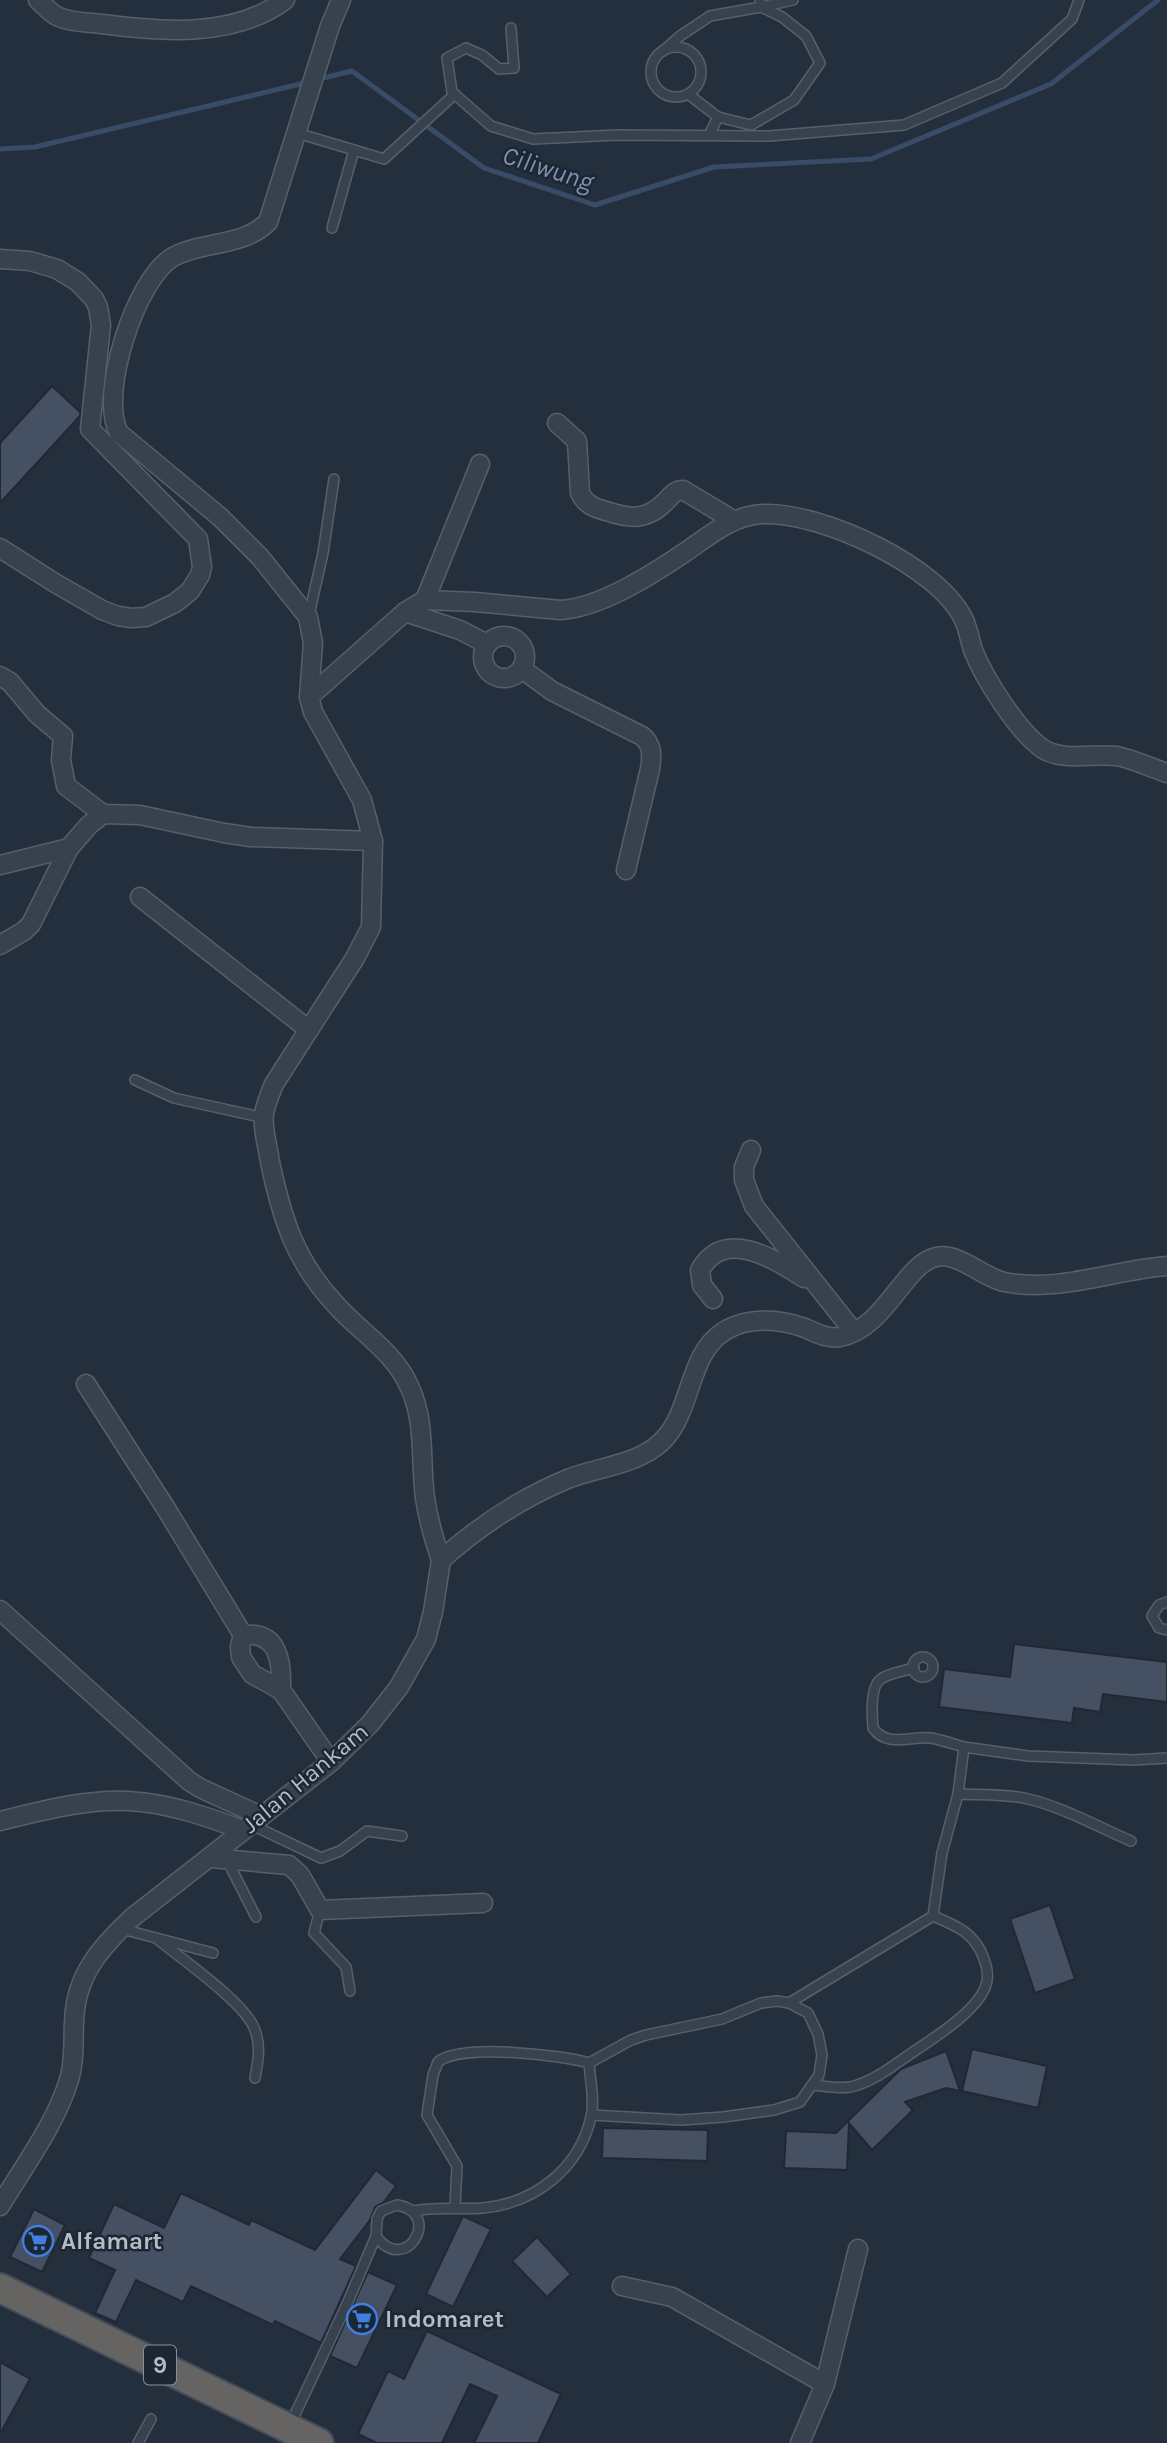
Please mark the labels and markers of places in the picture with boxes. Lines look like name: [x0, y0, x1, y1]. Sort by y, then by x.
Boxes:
supermarket icon: Alfamart: [21, 2224, 55, 2258]
place label: Alfamart: [61, 2227, 162, 2255]
supermarket icon: Indomaret: [345, 2302, 379, 2336]
place label: Indomaret: [385, 2305, 504, 2333]

